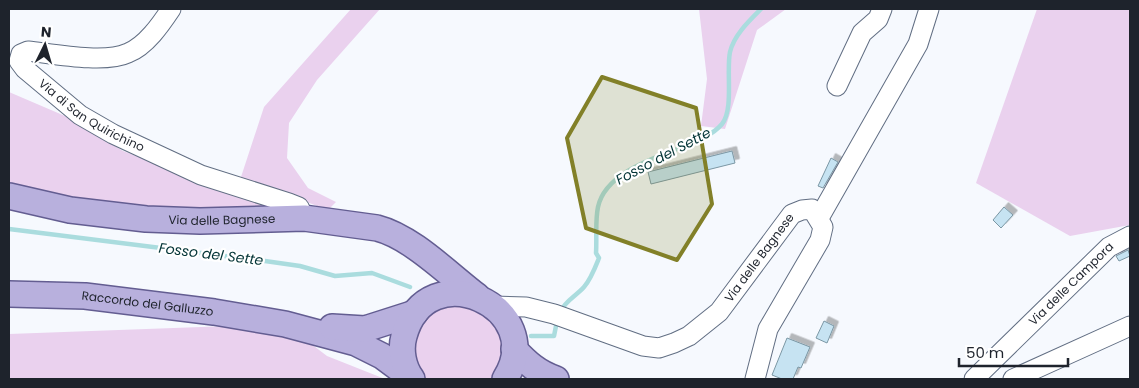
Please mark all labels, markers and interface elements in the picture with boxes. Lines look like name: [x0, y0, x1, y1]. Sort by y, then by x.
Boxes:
north arrow: [20, 20, 70, 70]
text: N: [40, 22, 52, 42]
street label: Via di San Quirichino: [35, 75, 148, 156]
water label: Fosso del Sette: [612, 122, 714, 190]
street label: Via delle Bagnese: [720, 209, 798, 305]
street label: Via delle Bagnese: [168, 210, 276, 229]
water label: Fosso del Sette: [158, 238, 265, 270]
street label: Via delle Campora: [1025, 238, 1117, 329]
street label: Raccordo del Galluzzo: [81, 287, 215, 320]
scale bar: [959, 336, 1068, 368]
text: 50 m: [966, 342, 1004, 363]

